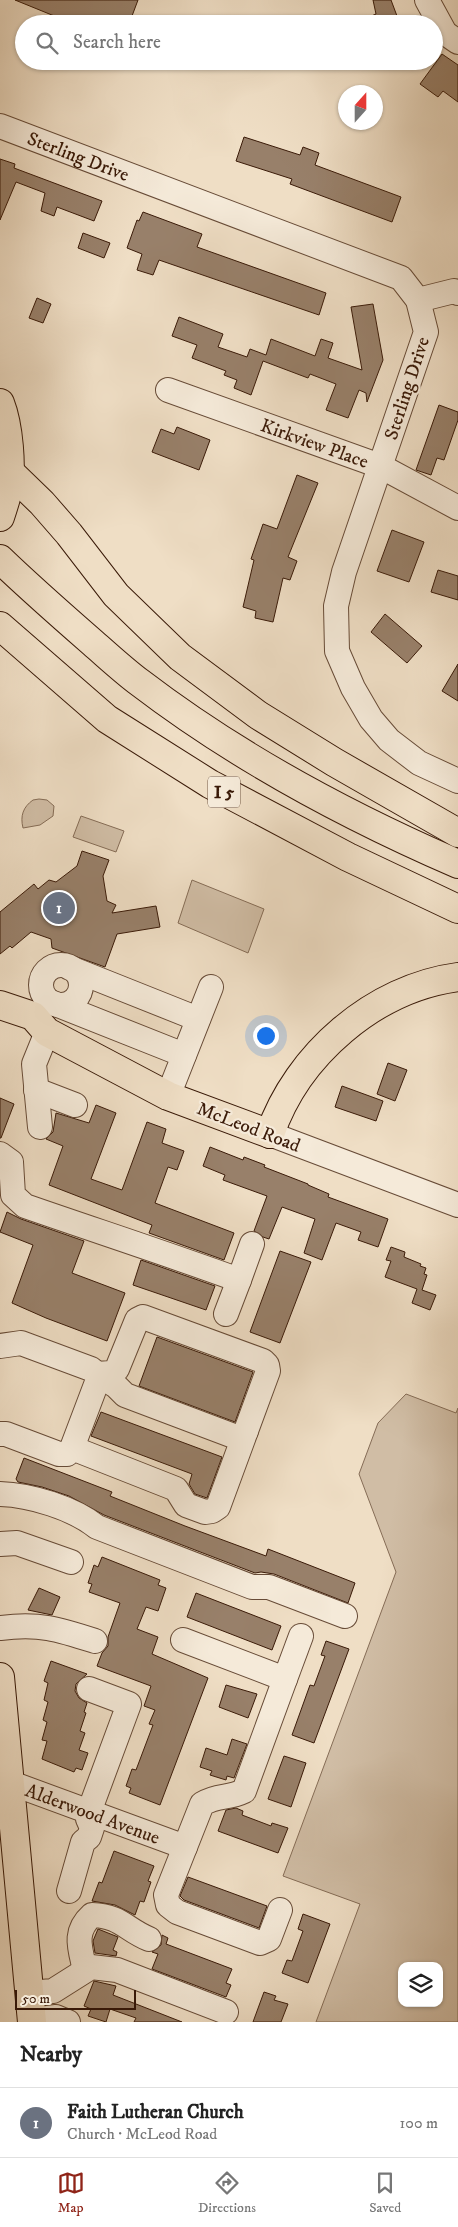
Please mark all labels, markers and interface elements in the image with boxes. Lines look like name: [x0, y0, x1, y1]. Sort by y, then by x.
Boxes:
search box: [15, 15, 443, 70]
icon: search: [33, 29, 61, 57]
text: Search here: [73, 31, 161, 54]
north arrow: [338, 85, 383, 130]
street label: Sterling Drive: [24, 127, 132, 187]
street label: Sterling Drive: [380, 334, 435, 443]
street label: Kirkview Place: [257, 414, 371, 474]
road number: I 5: [208, 776, 240, 808]
pin: 1: [43, 889, 75, 927]
your location: [253, 1023, 279, 1049]
street label: McLeod Road: [194, 1097, 304, 1158]
street label: Alderwood Avenue: [22, 1779, 163, 1850]
map controls: [398, 1962, 443, 2007]
button: layers: [398, 1962, 443, 2007]
scale bar: [15, 1987, 136, 2010]
text: 50 m: [22, 1990, 50, 2008]
text: Nearby: [20, 2042, 82, 2068]
text: Faith Lutheran Church: [67, 2101, 244, 2124]
text: 1: [33, 2113, 39, 2133]
text: 100 m: [400, 2113, 438, 2133]
text: Church · McLeod Road: [67, 2124, 217, 2144]
tab: Map: [57, 2169, 85, 2217]
tab: Directions: [198, 2169, 256, 2217]
tab: Saved: [369, 2169, 401, 2217]

